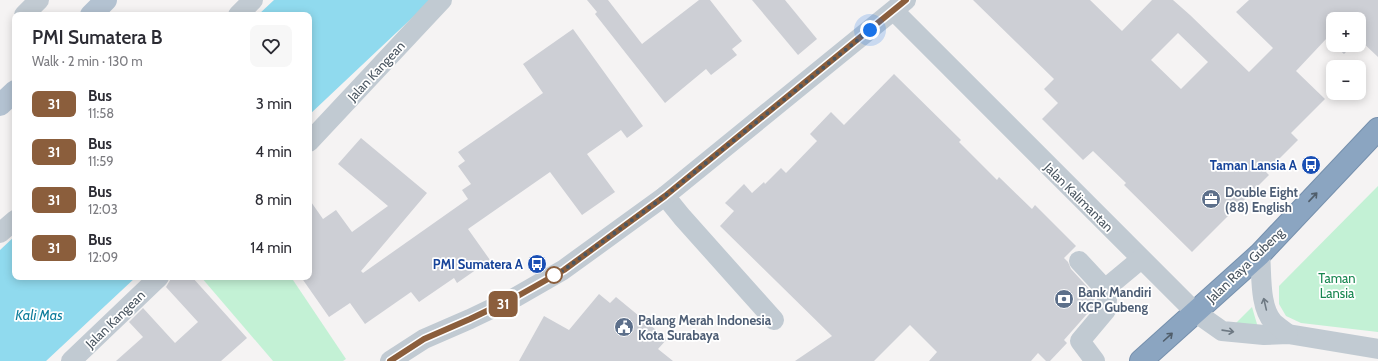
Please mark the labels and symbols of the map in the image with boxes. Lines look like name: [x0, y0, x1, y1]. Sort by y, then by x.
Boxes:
your location: [860, 20, 880, 40]
street label: Jalan Kangean: [343, 38, 408, 105]
bus stop icon: Taman Lansia A: [1300, 154, 1322, 176]
place label: Taman Lansia A: [1210, 157, 1298, 173]
street label: Jalan Kalimantan: [1040, 158, 1117, 235]
place label: Double Eight (88) English: [1225, 184, 1299, 215]
office icon: Double Eight (88) English: [1200, 188, 1222, 210]
one-way arrow: [1308, 192, 1318, 202]
street label: Jalan Raya Gubeng: [1202, 224, 1287, 307]
bus stop icon: PMI Sumatera A: [526, 253, 548, 275]
place label: PMI Sumatera A: [433, 256, 524, 272]
unlabelled marker: [545, 266, 563, 284]
park label: Taman Lansia: [1318, 270, 1356, 301]
place label: Bank Mandiri KCP Gubeng: [1078, 284, 1151, 315]
street label: Jalan Kangean: [81, 287, 148, 352]
bank icon: Bank Mandiri KCP Gubeng: [1053, 288, 1075, 310]
line badge: 31: [485, 291, 521, 317]
one-way arrow: [1261, 298, 1268, 311]
water label: Kali Mas: [15, 306, 63, 324]
place label: Palang Merah Indonesia Kota Surabaya: [638, 312, 772, 343]
public building icon: Palang Merah Indonesia Kota Surabaya: [613, 316, 635, 338]
one-way arrow: [1221, 327, 1234, 335]
one-way arrow: [1163, 332, 1173, 341]

